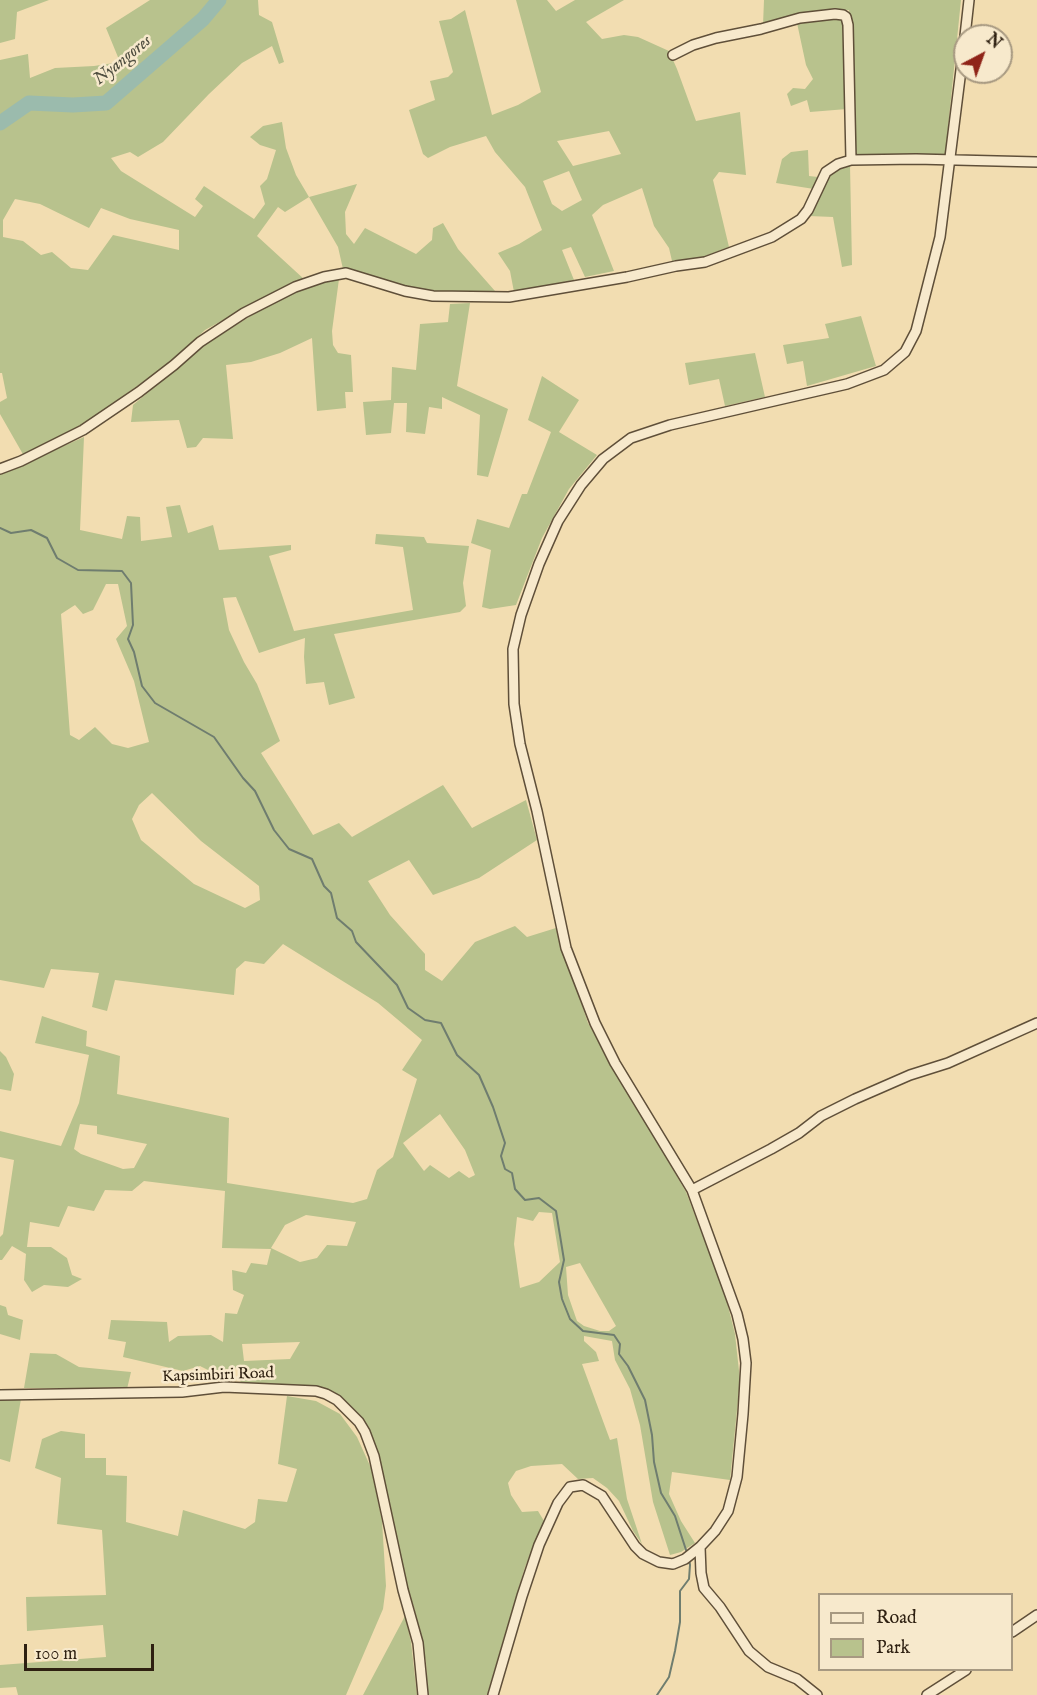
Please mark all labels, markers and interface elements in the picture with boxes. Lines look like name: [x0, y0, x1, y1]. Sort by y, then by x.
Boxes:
north arrow: [953, 24, 1013, 84]
text: N: [982, 30, 1005, 54]
water label: Nyangores: [90, 31, 156, 91]
street label: Kapsimbiri Road: [162, 1364, 274, 1388]
legend: [818, 1593, 1013, 1671]
text: Road: [876, 1607, 917, 1630]
scale bar: [27, 1632, 158, 1670]
text: Park: [876, 1637, 910, 1660]
text: 100 m: [35, 1643, 77, 1666]

